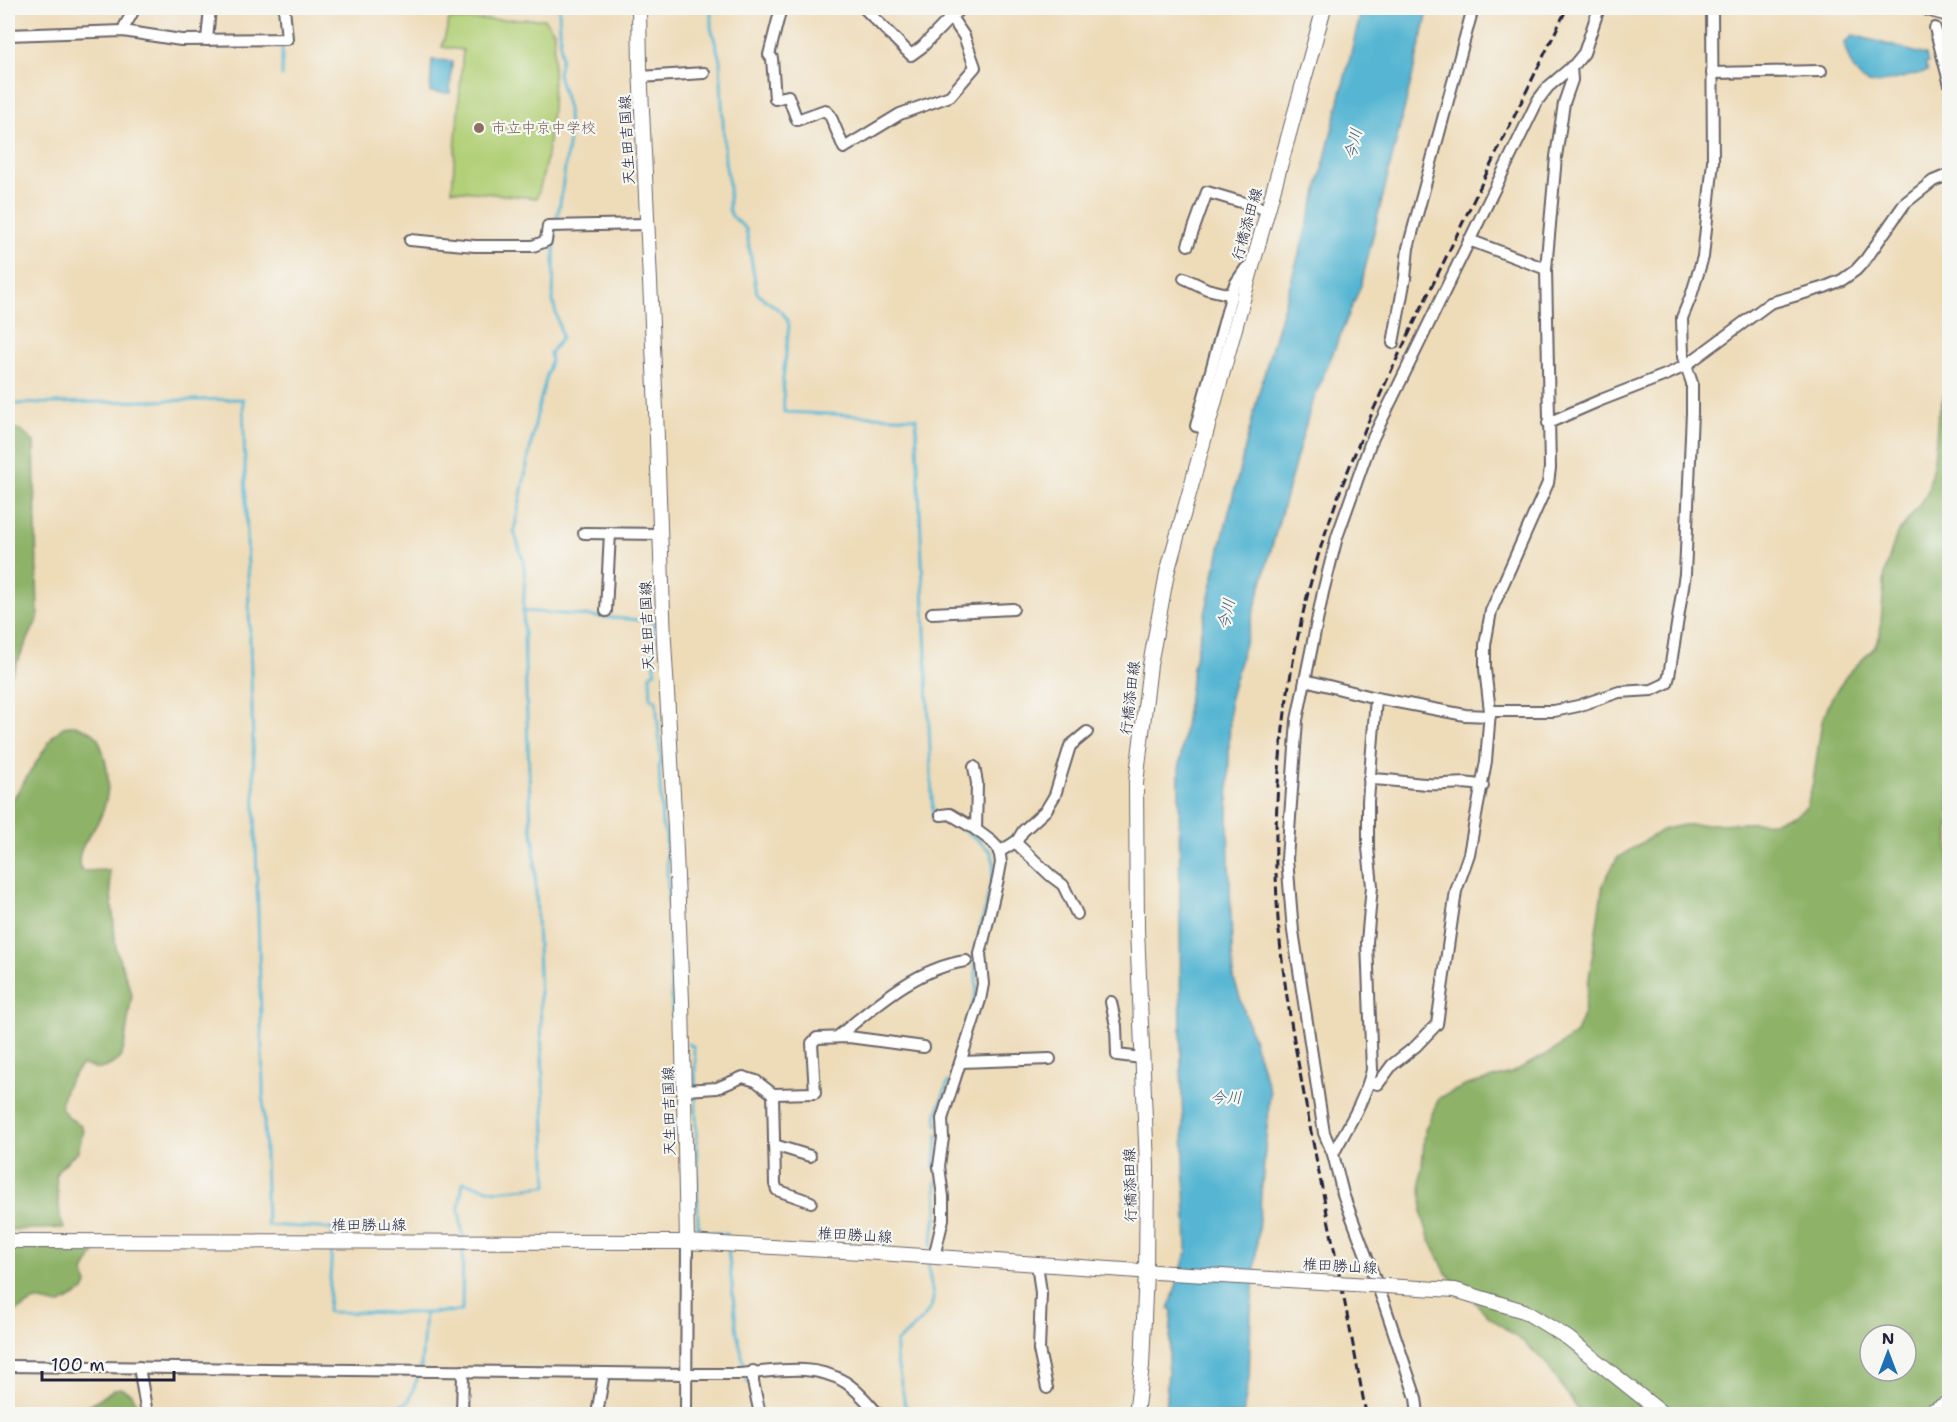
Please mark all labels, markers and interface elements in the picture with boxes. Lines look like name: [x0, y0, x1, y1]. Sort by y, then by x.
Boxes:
street label: 天生田吉国線: [615, 95, 639, 185]
place label: 市立中京中学校: [491, 118, 596, 138]
marker: 市立中京中学校: [472, 121, 486, 135]
water label: 今川: [1339, 126, 1367, 162]
street label: 行橋添田線: [1227, 185, 1267, 263]
street label: 天生田吉国線: [635, 581, 659, 671]
water label: 今川: [1212, 596, 1240, 632]
street label: 行橋添田線: [1116, 660, 1144, 736]
street label: 天生田吉国線: [658, 1066, 680, 1156]
water label: 今川: [1210, 1087, 1242, 1108]
street label: 行橋添田線: [1119, 1147, 1141, 1223]
street label: 椎田勝山線: [331, 1215, 407, 1235]
street label: 椎田勝山線: [817, 1223, 893, 1247]
street label: 椎田勝山線: [1302, 1254, 1378, 1278]
north arrow: [1858, 1323, 1918, 1383]
text: N: [1882, 1328, 1894, 1349]
scale bar: [42, 1344, 174, 1382]
text: 100 m: [51, 1353, 105, 1377]

